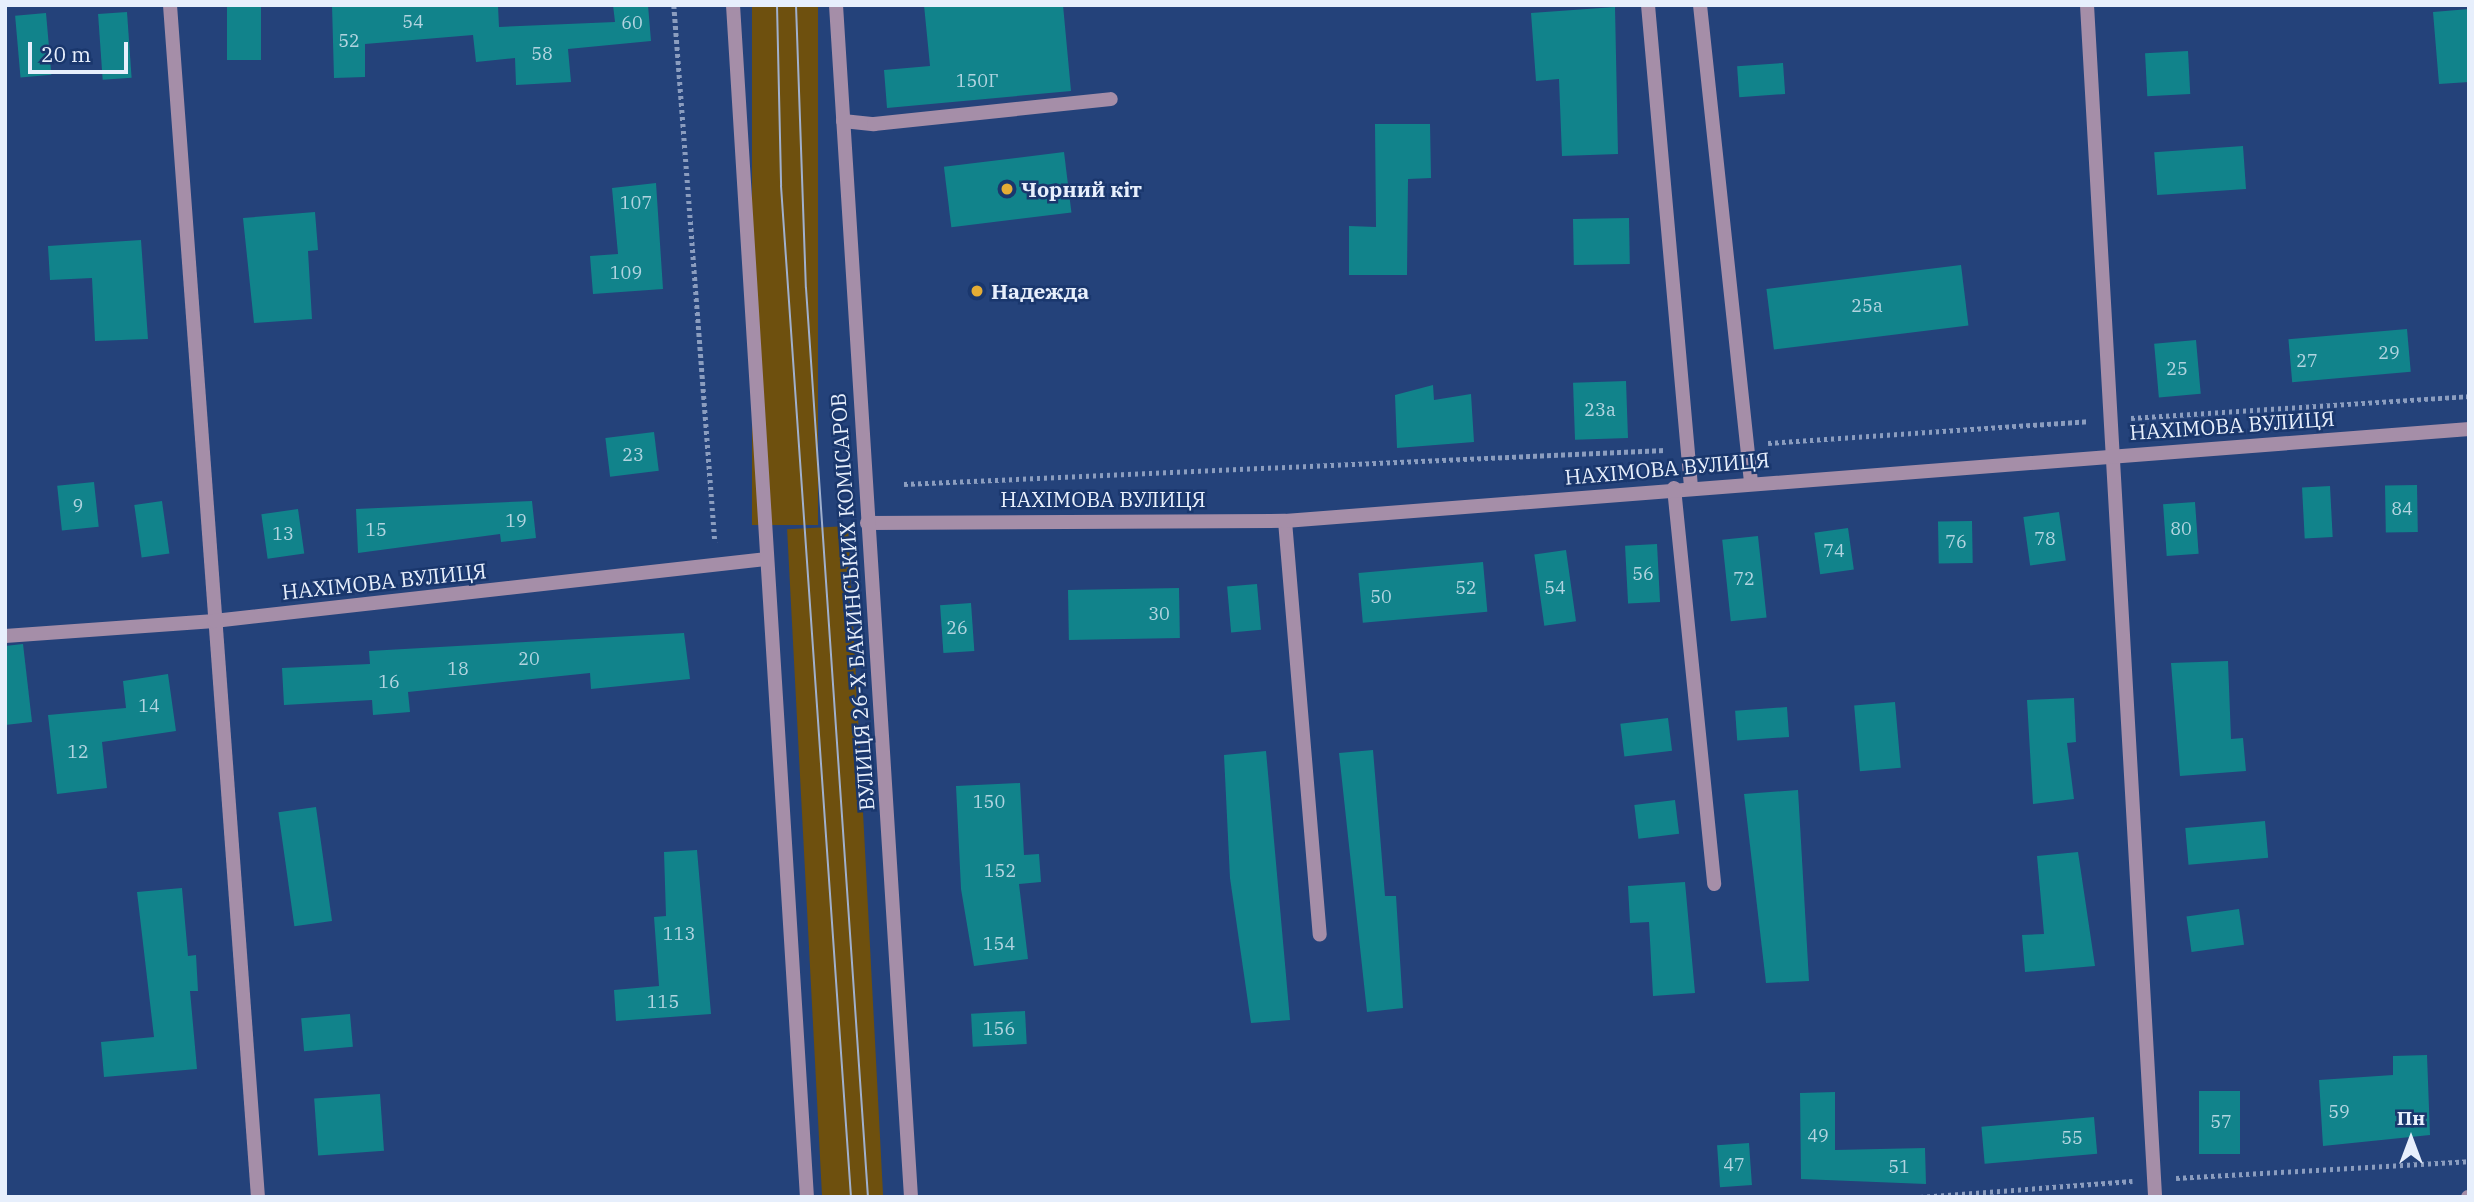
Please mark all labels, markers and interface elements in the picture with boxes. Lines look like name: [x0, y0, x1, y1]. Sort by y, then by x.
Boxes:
house number: 54: [402, 11, 424, 33]
house number: 60: [621, 12, 643, 34]
scale bar: [32, 28, 131, 72]
house number: 52: [338, 30, 360, 52]
text: 20 m: [41, 40, 91, 68]
house number: 58: [531, 43, 553, 65]
house number: 150Г: [956, 70, 998, 92]
place label: Чорний кіт: [1021, 176, 1142, 202]
marker: Чорний кіт: [999, 181, 1015, 197]
house number: 107: [620, 192, 652, 214]
house number: 109: [610, 262, 642, 284]
place label: Надежда: [991, 278, 1089, 304]
marker: Надежда: [969, 283, 985, 299]
house number: 25а: [1851, 295, 1883, 317]
house number: 29: [2378, 342, 2400, 364]
house number: 27: [2296, 350, 2318, 372]
house number: 25: [2166, 358, 2188, 380]
street label: ВУЛИЦЯ 26-Х БАКИНСЬКИХ КОМІСАРОВ: [825, 392, 879, 812]
house number: 23а: [1584, 399, 1616, 421]
street label: НАХІМОВА ВУЛИЦЯ: [2129, 405, 2335, 445]
house number: 23: [622, 444, 644, 466]
street label: НАХІМОВА ВУЛИЦЯ: [1563, 446, 1771, 490]
street label: НАХІМОВА ВУЛИЦЯ: [1000, 486, 1206, 512]
house number: 9: [73, 495, 83, 517]
house number: 84: [2391, 498, 2413, 520]
house number: 19: [505, 510, 527, 532]
house number: 80: [2170, 518, 2192, 540]
house number: 15: [365, 519, 387, 541]
house number: 13: [272, 523, 294, 545]
house number: 78: [2034, 528, 2056, 550]
house number: 76: [1945, 531, 1967, 553]
house number: 74: [1823, 540, 1845, 562]
street label: НАХІМОВА ВУЛИЦЯ: [280, 558, 488, 604]
house number: 56: [1632, 563, 1654, 585]
house number: 72: [1733, 568, 1755, 590]
house number: 52: [1455, 577, 1477, 599]
house number: 54: [1544, 577, 1566, 599]
house number: 50: [1370, 586, 1392, 608]
house number: 30: [1148, 603, 1170, 625]
house number: 26: [946, 617, 968, 639]
house number: 20: [518, 648, 540, 670]
house number: 18: [447, 658, 469, 680]
house number: 16: [378, 671, 400, 693]
house number: 14: [138, 695, 160, 717]
house number: 12: [67, 741, 89, 763]
house number: 150: [973, 791, 1005, 813]
house number: 152: [984, 860, 1016, 882]
house number: 113: [663, 923, 695, 945]
house number: 154: [983, 933, 1015, 955]
house number: 115: [647, 991, 679, 1013]
house number: 156: [983, 1018, 1015, 1040]
house number: 59: [2328, 1101, 2350, 1123]
north arrow: [2376, 1104, 2446, 1174]
text: Пн: [2397, 1106, 2425, 1130]
house number: 57: [2210, 1111, 2232, 1133]
house number: 49: [1807, 1125, 1829, 1147]
house number: 55: [2061, 1127, 2083, 1149]
house number: 47: [1723, 1154, 1745, 1176]
house number: 51: [1888, 1156, 1910, 1178]

